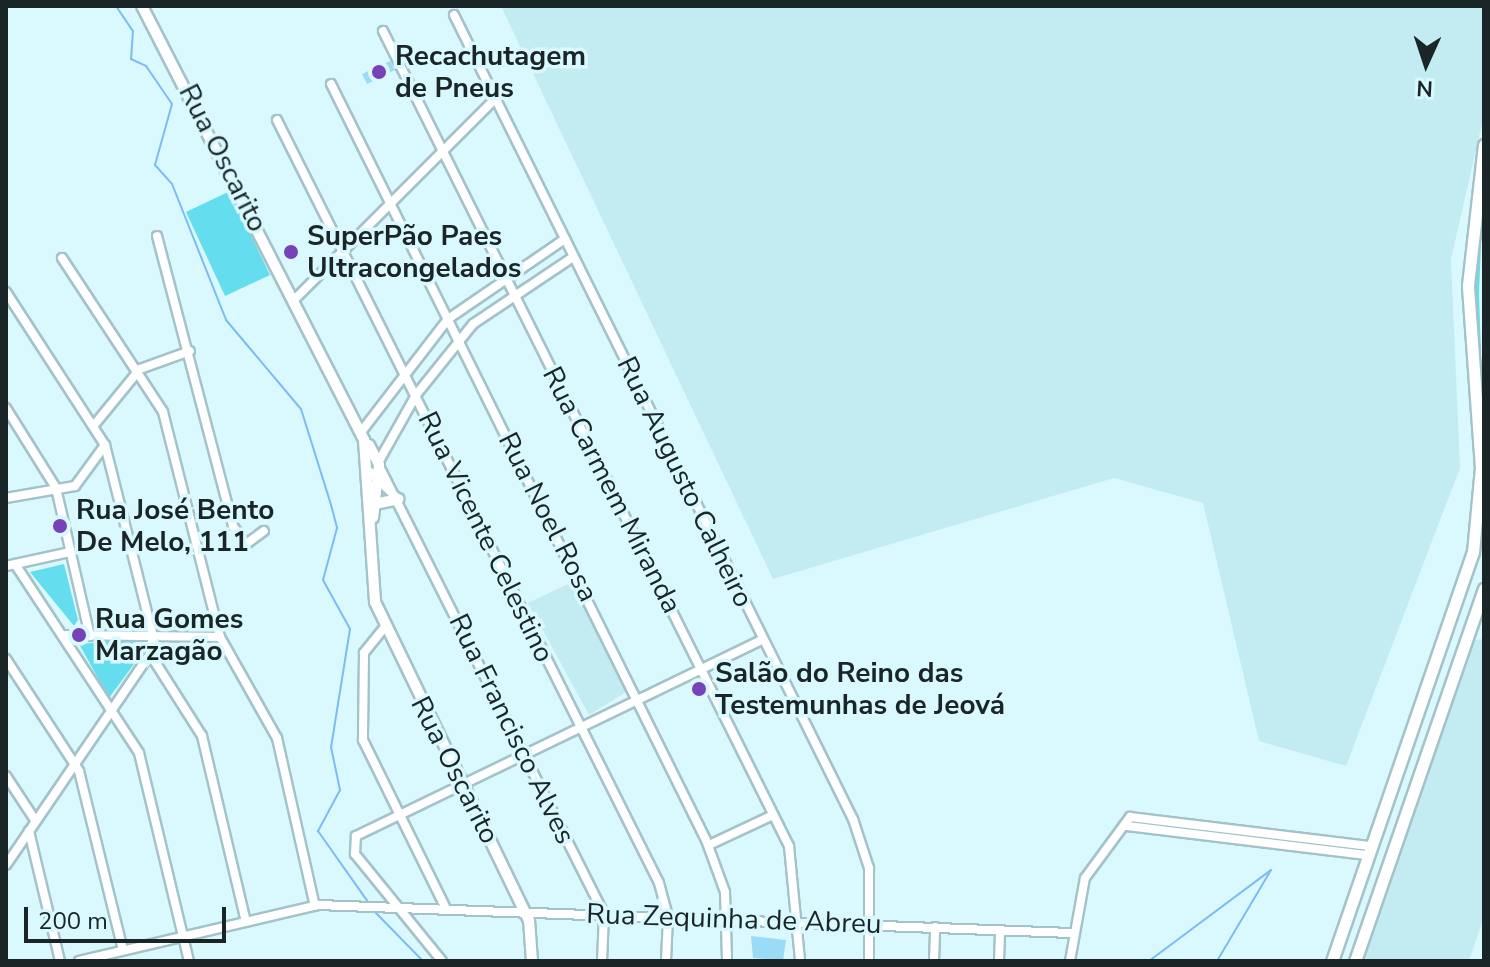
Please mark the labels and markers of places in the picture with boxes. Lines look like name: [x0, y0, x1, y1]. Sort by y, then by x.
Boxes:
place label: Recachutagem de Pneus: [395, 39, 586, 105]
marker: Recachutagem de Pneus: [370, 63, 388, 81]
place label: SuperPão Paes Ultracongelados: [307, 219, 522, 285]
marker: SuperPão Paes Ultracongelados: [282, 243, 300, 261]
place label: Rua José Bento De Melo, 111: [76, 493, 274, 559]
marker: Rua José Bento De Melo, 111: [51, 517, 69, 535]
place label: Rua Gomes Marzagão: [95, 602, 243, 668]
marker: Rua Gomes Marzagão: [70, 626, 88, 644]
place label: Salão do Reino das Testemunhas de Jeová: [715, 656, 1005, 722]
marker: Salão do Reino das Testemunhas de Jeová: [690, 680, 708, 698]

